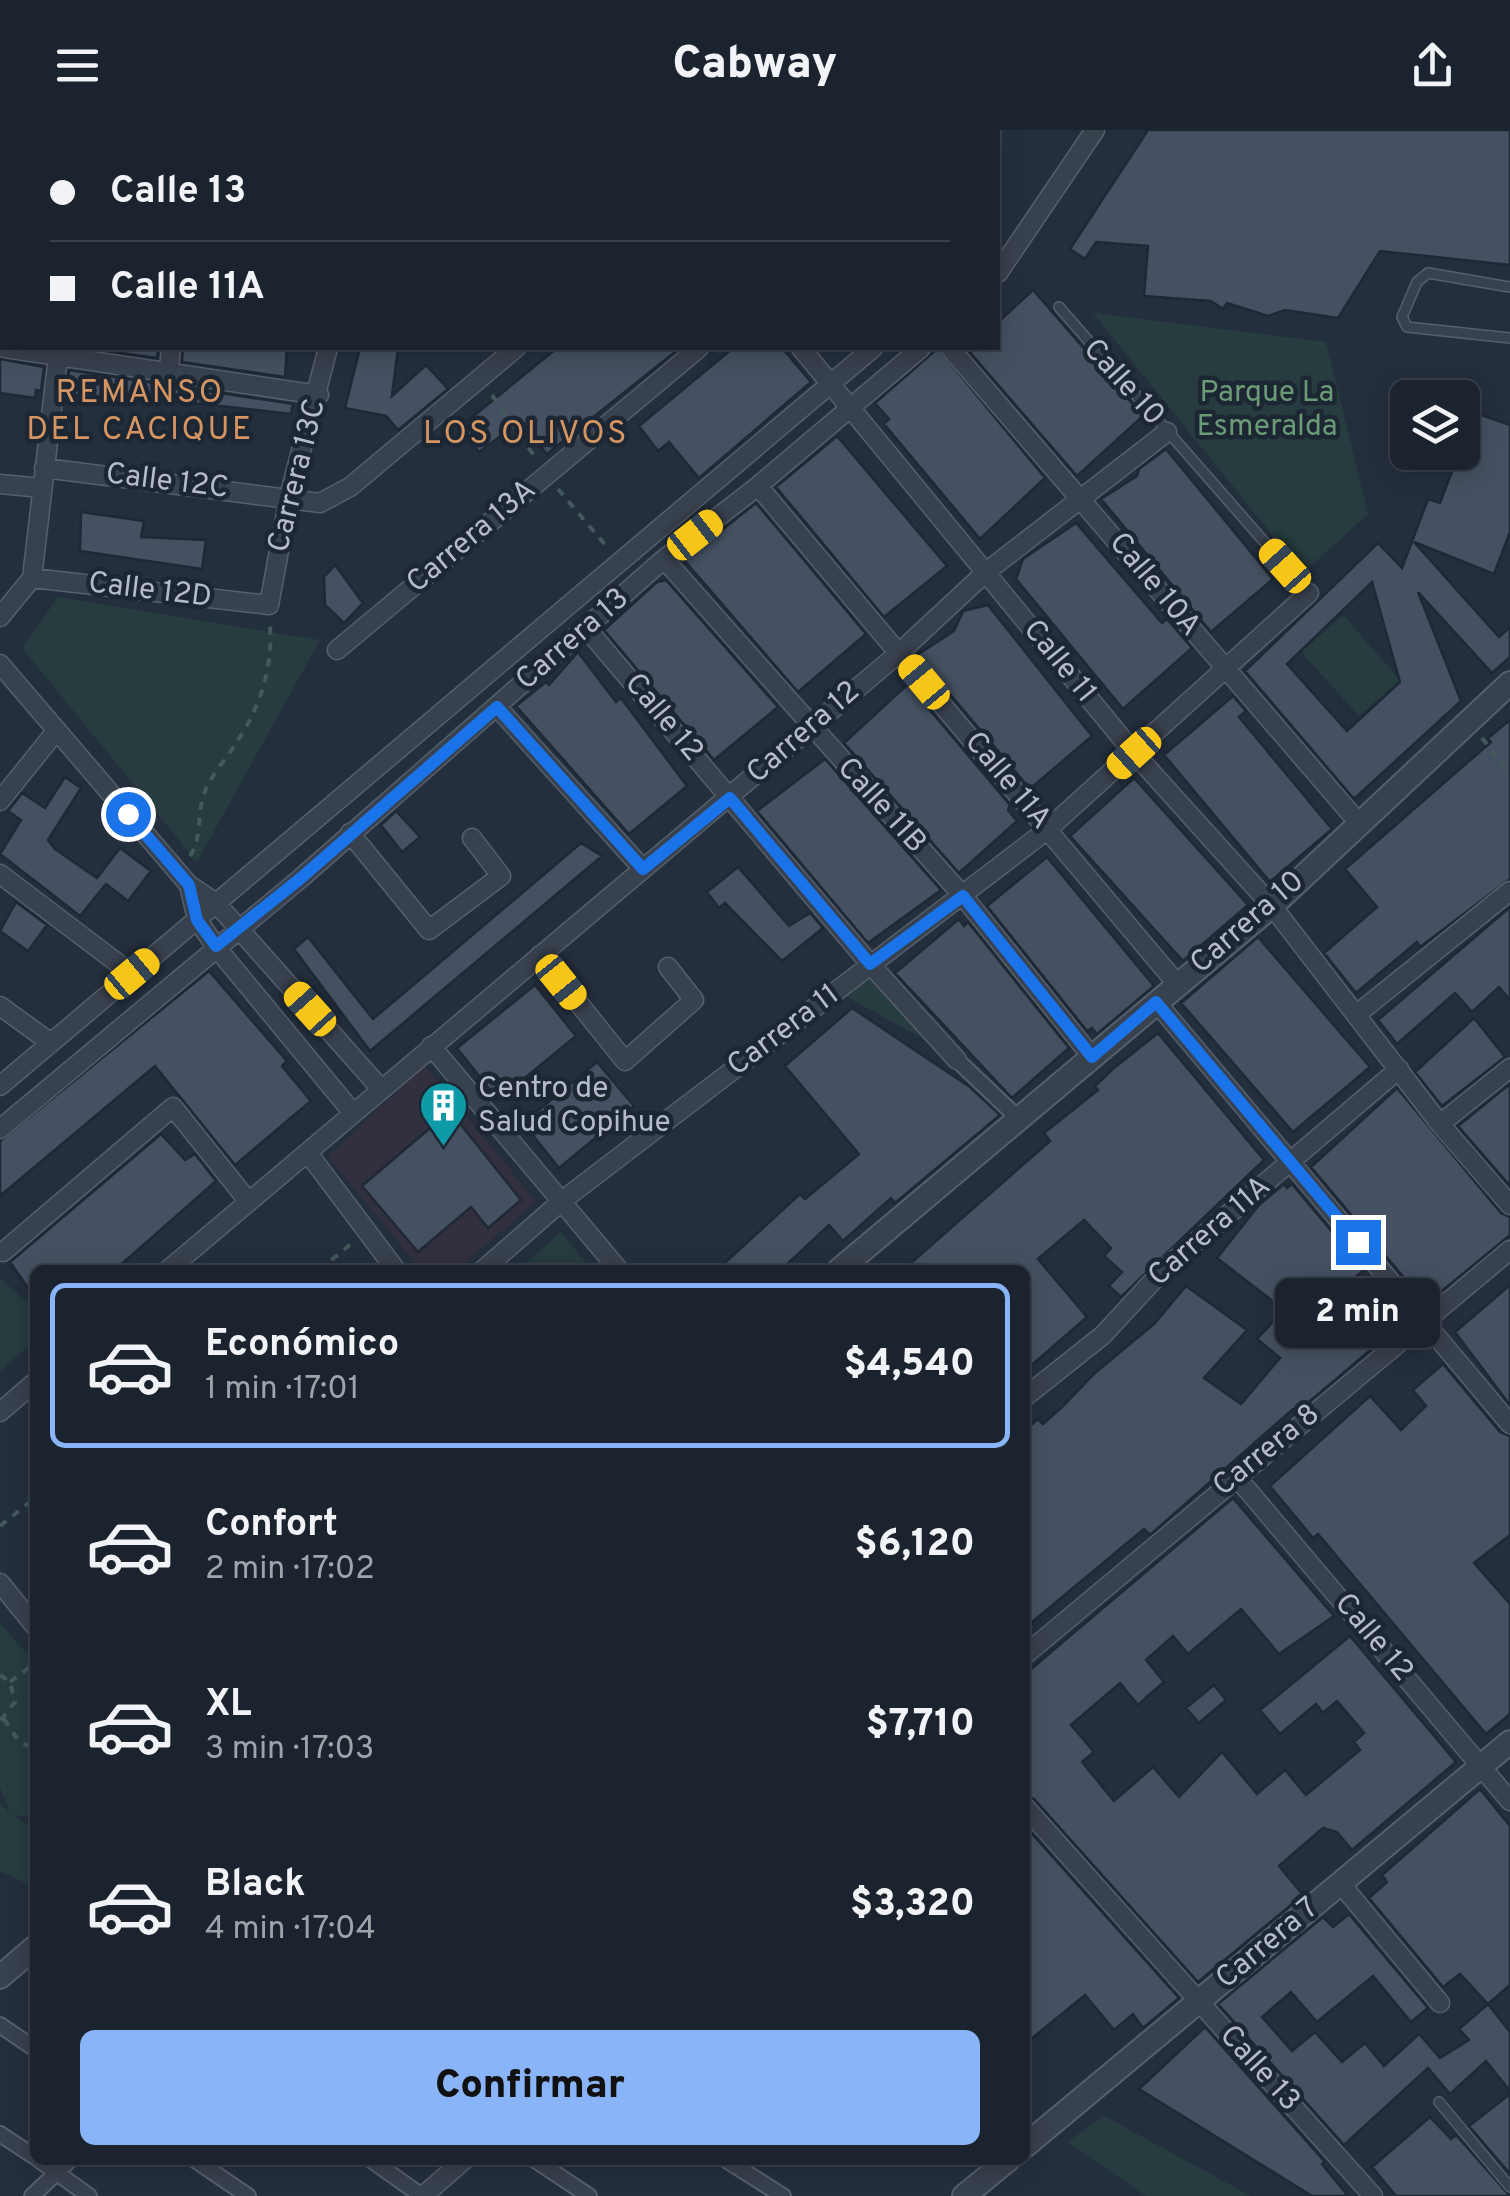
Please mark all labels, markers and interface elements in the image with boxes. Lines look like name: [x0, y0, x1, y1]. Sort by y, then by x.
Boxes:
text: Cabway: [673, 37, 837, 94]
icon: menu: [50, 38, 105, 93]
icon: share: [1405, 38, 1460, 93]
text: Calle 13: [110, 168, 246, 217]
text: Calle 11A: [110, 264, 265, 313]
street label: Calle 10: [1074, 332, 1172, 434]
district label: REMANSO DEL CACIQUE: [26, 374, 254, 451]
park label: Parque La Esmeralda: [1196, 375, 1338, 446]
map controls: [1390, 380, 1480, 470]
button: layers: [1390, 380, 1480, 470]
street label: Carrera 13C: [261, 395, 335, 557]
district label: LOS OLIVOS: [423, 415, 629, 455]
street label: Calle 12C: [104, 456, 230, 508]
street label: Carrera 13A: [400, 472, 544, 602]
car: [662, 505, 728, 565]
street label: Calle 10A: [1100, 526, 1208, 644]
car: [1254, 534, 1316, 598]
street label: Calle 12D: [86, 565, 214, 617]
street label: Carrera 13: [509, 581, 637, 699]
street label: Calle 11: [1014, 613, 1104, 711]
car: [893, 649, 955, 715]
street label: Calle 12: [616, 666, 710, 770]
street label: Carrera 12: [740, 674, 868, 792]
car: [1102, 722, 1166, 784]
street label: Calle 11A: [956, 725, 1058, 837]
street label: Calle 11B: [828, 751, 934, 861]
route start: [106, 792, 151, 837]
street label: Carrera 10: [1183, 864, 1313, 982]
car: [99, 943, 165, 1005]
car: [530, 949, 592, 1015]
car: [279, 977, 341, 1041]
street label: Carrera 11: [721, 977, 847, 1085]
place label: Centro de Salud Copihue: [478, 1071, 671, 1142]
building icon: Centro de Salud Copihue: [417, 1080, 469, 1148]
street label: Carrera 11A: [1141, 1169, 1279, 1295]
route end: [1336, 1220, 1381, 1265]
callout: 2 min: [1276, 1277, 1440, 1347]
text: 2 min: [1315, 1293, 1400, 1333]
icon: car: [85, 1321, 175, 1411]
text: Económico: [205, 1321, 399, 1370]
text: $4,540: [844, 1341, 975, 1390]
text: 1 min · 17:01: [205, 1370, 360, 1410]
street label: Carrera 8: [1206, 1397, 1328, 1505]
icon: car: [85, 1501, 175, 1591]
text: Confort: [205, 1501, 338, 1550]
text: $6,120: [855, 1521, 975, 1570]
text: 2 min · 17:02: [205, 1550, 375, 1590]
street label: Calle 12: [1326, 1586, 1420, 1690]
icon: car: [85, 1681, 175, 1771]
text: XL: [205, 1681, 252, 1730]
text: $7,710: [866, 1701, 975, 1750]
text: 3 min · 17:03: [205, 1730, 374, 1770]
icon: car: [85, 1861, 175, 1951]
text: Black: [205, 1861, 305, 1910]
text: $3,320: [850, 1881, 975, 1930]
street label: Carrera 7: [1209, 1890, 1327, 1998]
text: 4 min · 17:04: [205, 1910, 376, 1950]
street label: Calle 13: [1211, 2018, 1307, 2120]
button: Confirmar: [80, 2030, 980, 2145]

